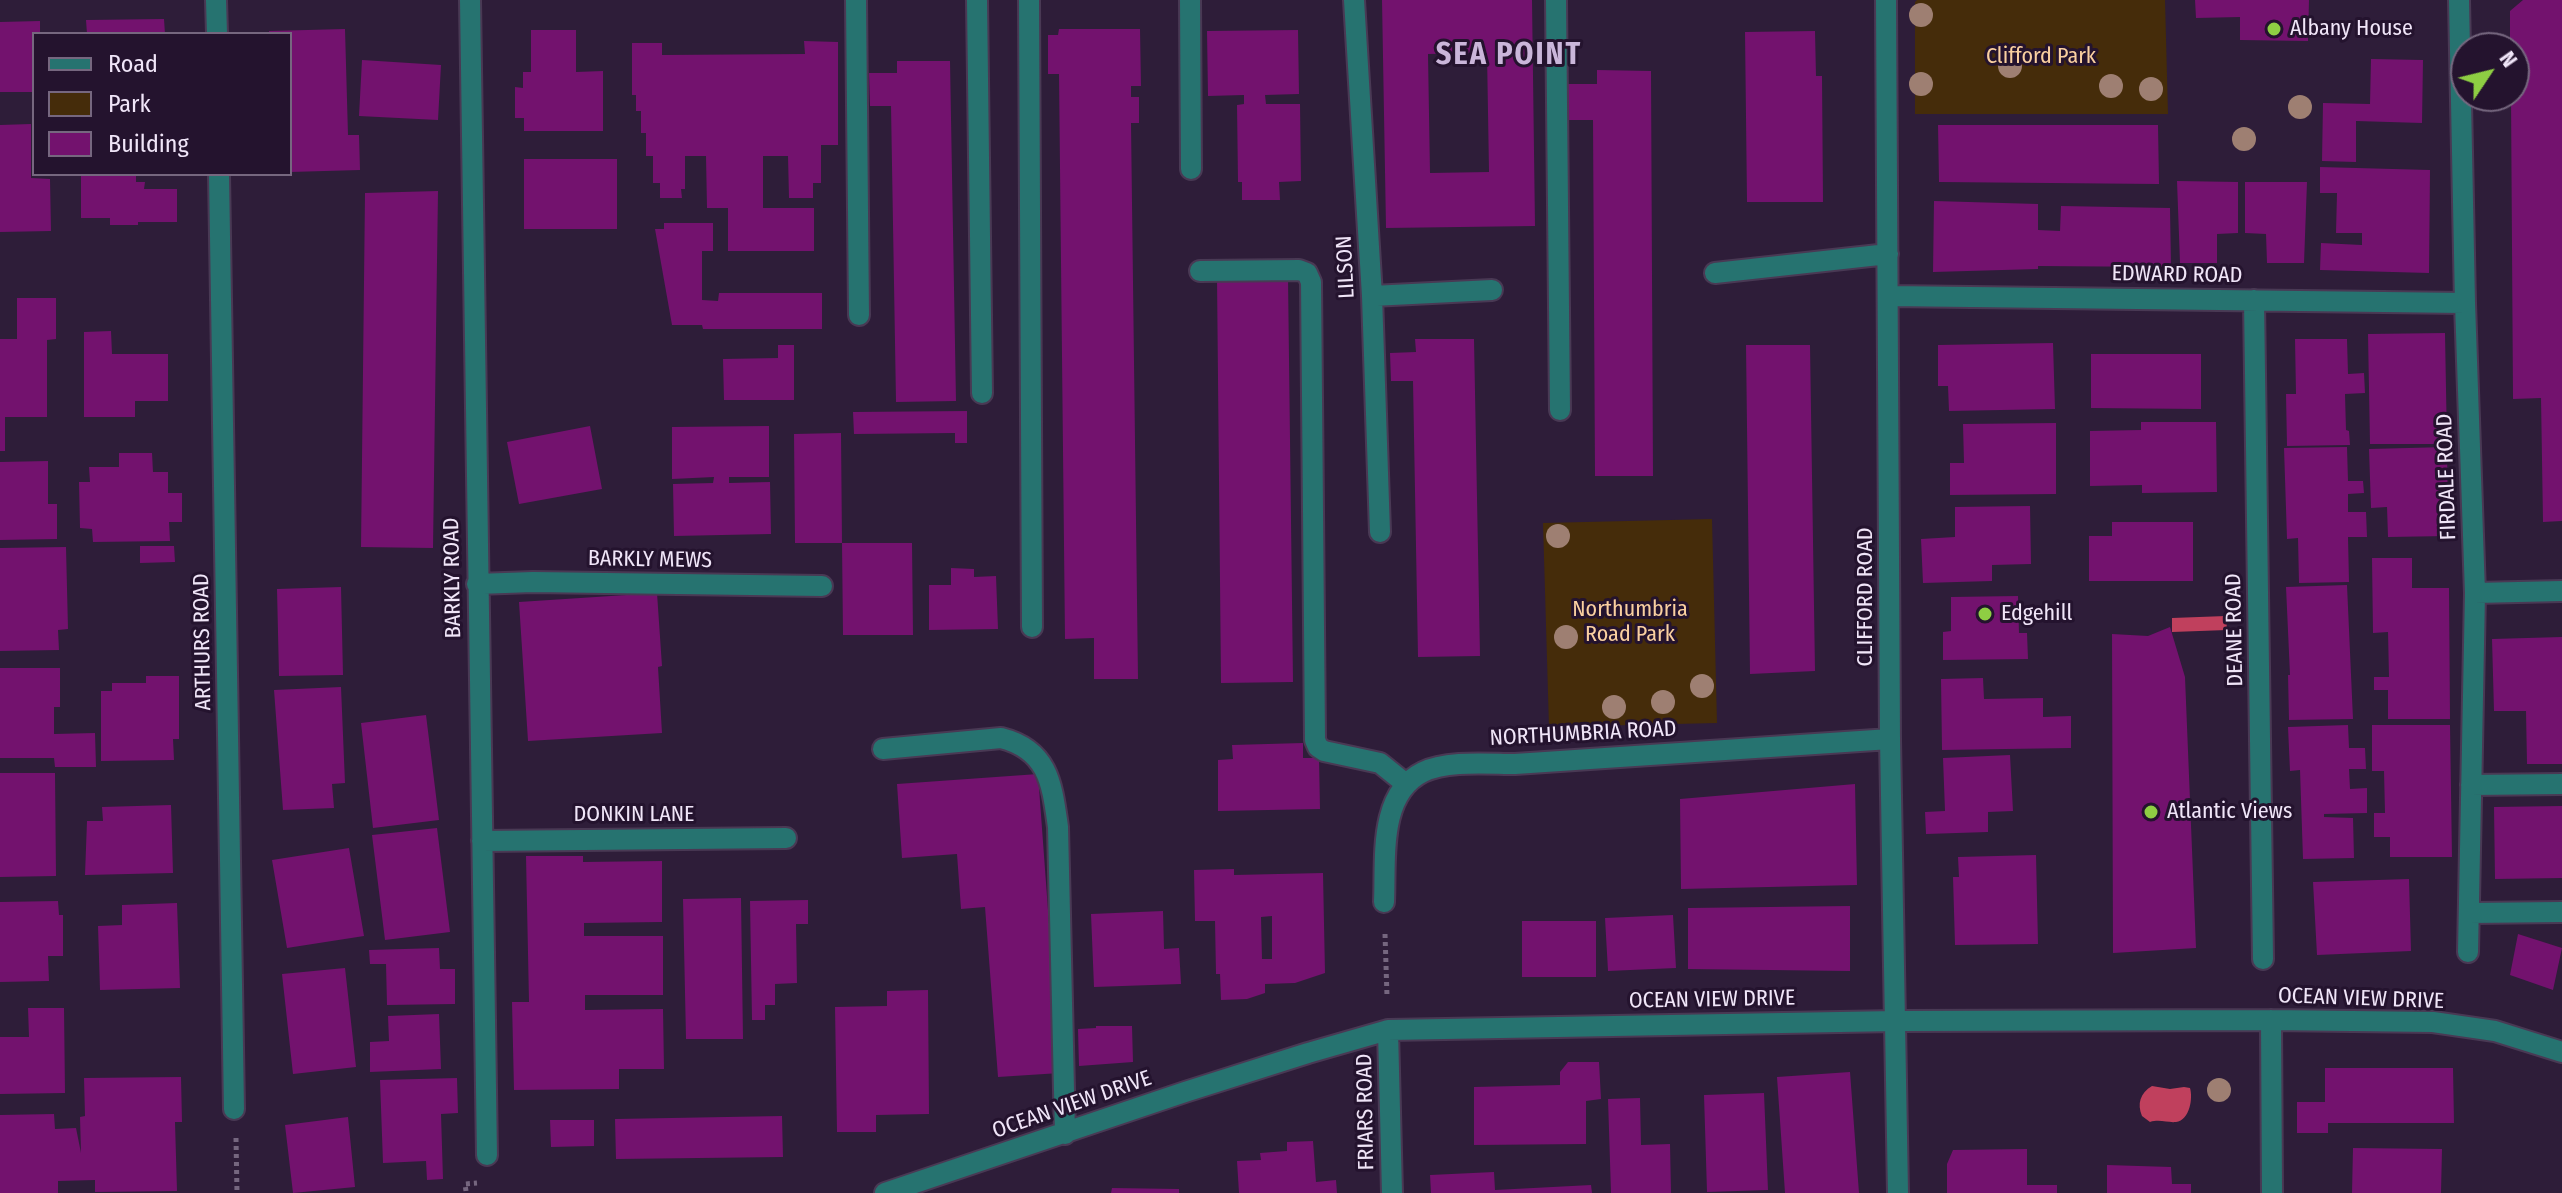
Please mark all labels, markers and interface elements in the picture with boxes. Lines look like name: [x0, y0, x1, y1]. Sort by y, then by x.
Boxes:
place label: Albany House: [2290, 16, 2413, 42]
marker: Albany House: [2265, 20, 2283, 38]
legend: [32, 32, 292, 176]
north arrow: [2450, 32, 2530, 112]
district label: SEA POINT: [1436, 38, 1582, 74]
park label: Clifford Park: [1986, 44, 2096, 70]
text: N: [2494, 46, 2523, 72]
text: Road: [108, 50, 158, 78]
text: Park: [108, 90, 151, 118]
text: Building: [108, 130, 189, 158]
street label: LILSON: [1331, 235, 1361, 299]
street label: EDWARD ROAD: [2111, 261, 2243, 289]
street label: FIRDALE ROAD: [2432, 413, 2462, 541]
street label: BARKLY ROAD: [439, 517, 467, 639]
street label: CLIFFORD ROAD: [1853, 527, 1879, 667]
street label: BARKLY MEWS: [588, 546, 712, 574]
street label: ARTHURS ROAD: [189, 573, 217, 711]
street label: DEANE ROAD: [2221, 573, 2249, 687]
park label: Northumbria Road Park: [1572, 597, 1688, 648]
place label: Edgehill: [2001, 601, 2072, 627]
marker: Edgehill: [1976, 605, 1994, 623]
street label: NORTHUMBRIA ROAD: [1489, 716, 1677, 752]
place label: Atlantic Views: [2167, 799, 2292, 825]
street label: DONKIN LANE: [574, 802, 694, 828]
marker: Atlantic Views: [2142, 803, 2160, 821]
street label: OCEAN VIEW DRIVE: [2277, 983, 2445, 1015]
street label: OCEAN VIEW DRIVE: [1629, 985, 1795, 1015]
street label: FRIARS ROAD: [1352, 1053, 1380, 1171]
street label: OCEAN VIEW DRIVE: [989, 1065, 1155, 1145]

